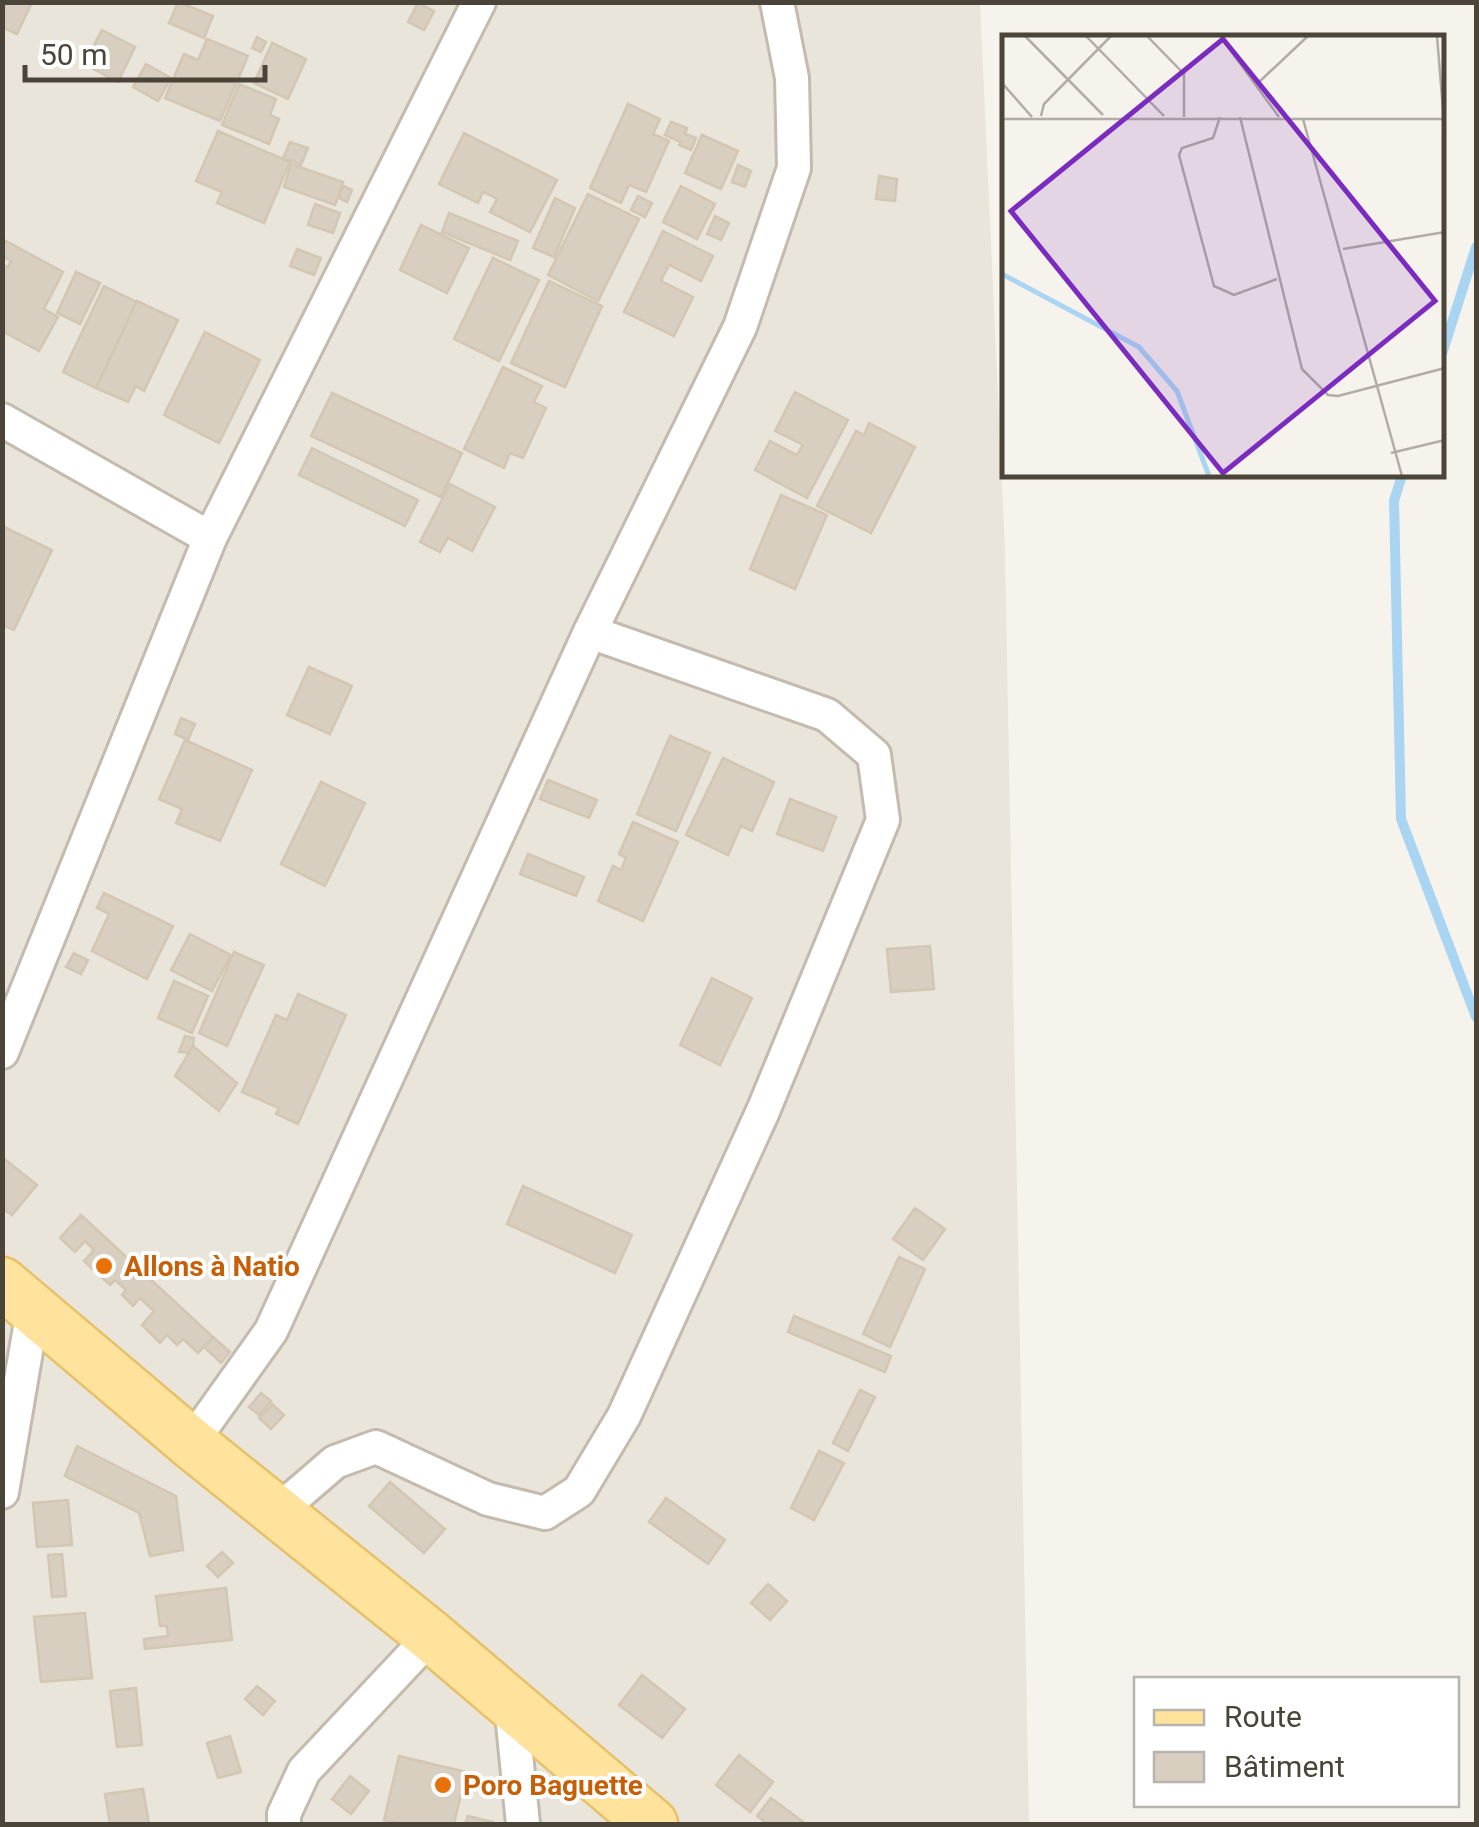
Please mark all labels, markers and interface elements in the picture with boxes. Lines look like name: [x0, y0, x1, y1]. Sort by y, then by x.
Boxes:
scale bar: [25, 20, 265, 82]
inset map: [1002, 35, 1444, 478]
text: 50 m: [40, 37, 107, 72]
place label: Allons à Natio: [124, 1250, 300, 1283]
marker: Allons à Natio: [93, 1255, 115, 1277]
legend: [1134, 1677, 1459, 1807]
text: Route: [1224, 1699, 1302, 1734]
text: Bâtiment: [1224, 1749, 1345, 1784]
place label: Poro Baguette: [463, 1769, 643, 1802]
marker: Poro Baguette: [432, 1774, 454, 1796]

